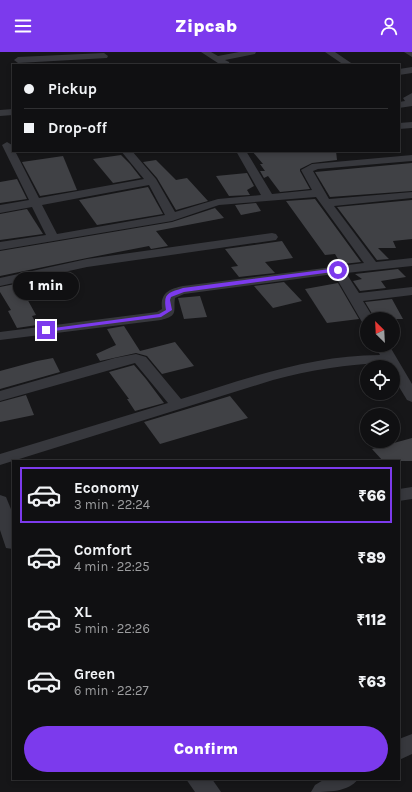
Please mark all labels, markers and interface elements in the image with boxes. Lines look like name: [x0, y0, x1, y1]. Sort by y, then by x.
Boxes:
icon: menu: [12, 15, 34, 37]
text: Zipcab: [175, 15, 237, 37]
icon: person: [378, 15, 400, 37]
text: Pickup: [48, 80, 97, 98]
text: Drop-off: [48, 119, 107, 137]
route start: [329, 261, 347, 279]
callout: 1 min: [13, 272, 79, 300]
text: 1 min: [29, 278, 63, 293]
north arrow: [360, 312, 400, 352]
map controls: [360, 312, 400, 448]
route end: [37, 321, 55, 339]
button: locate: [360, 360, 400, 400]
button: layers: [360, 408, 400, 448]
icon: car: [26, 477, 62, 513]
text: Economy: [74, 479, 139, 497]
text: ₹66: [358, 487, 386, 505]
text: 3 min · 22:24: [74, 497, 150, 512]
icon: car: [26, 539, 62, 575]
text: Comfort: [74, 541, 132, 559]
text: ₹89: [358, 549, 386, 567]
text: 4 min · 22:25: [74, 559, 150, 574]
icon: car: [26, 601, 62, 637]
text: XL: [74, 603, 92, 621]
text: ₹112: [356, 611, 386, 629]
text: 5 min · 22:26: [74, 621, 150, 636]
icon: car: [26, 663, 62, 699]
text: Green: [74, 665, 115, 683]
text: ₹63: [358, 673, 386, 691]
text: 6 min · 22:27: [74, 683, 149, 698]
button: Confirm: [24, 726, 388, 772]

